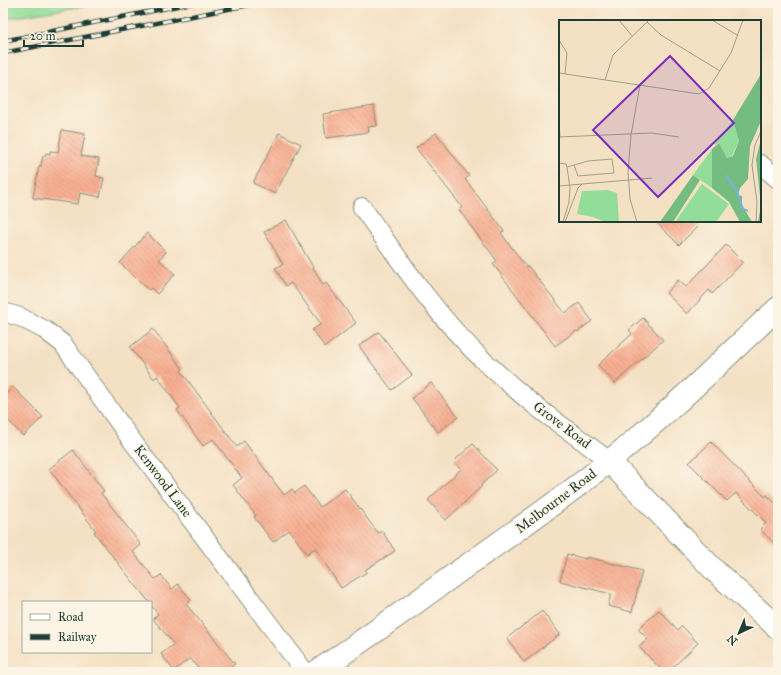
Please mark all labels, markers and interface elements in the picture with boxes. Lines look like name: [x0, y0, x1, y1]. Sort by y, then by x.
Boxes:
inset map: [559, 20, 761, 222]
scale bar: [24, 22, 83, 48]
text: 20 m: [30, 29, 56, 43]
street label: Grove Road: [530, 398, 594, 452]
street label: Kenwood Lane: [130, 441, 196, 521]
street label: Melbourne Road: [512, 465, 600, 537]
legend: [22, 601, 152, 653]
text: Road: [58, 610, 84, 624]
north arrow: [719, 613, 759, 653]
text: Railway: [58, 630, 97, 644]
text: N: [724, 631, 740, 648]

